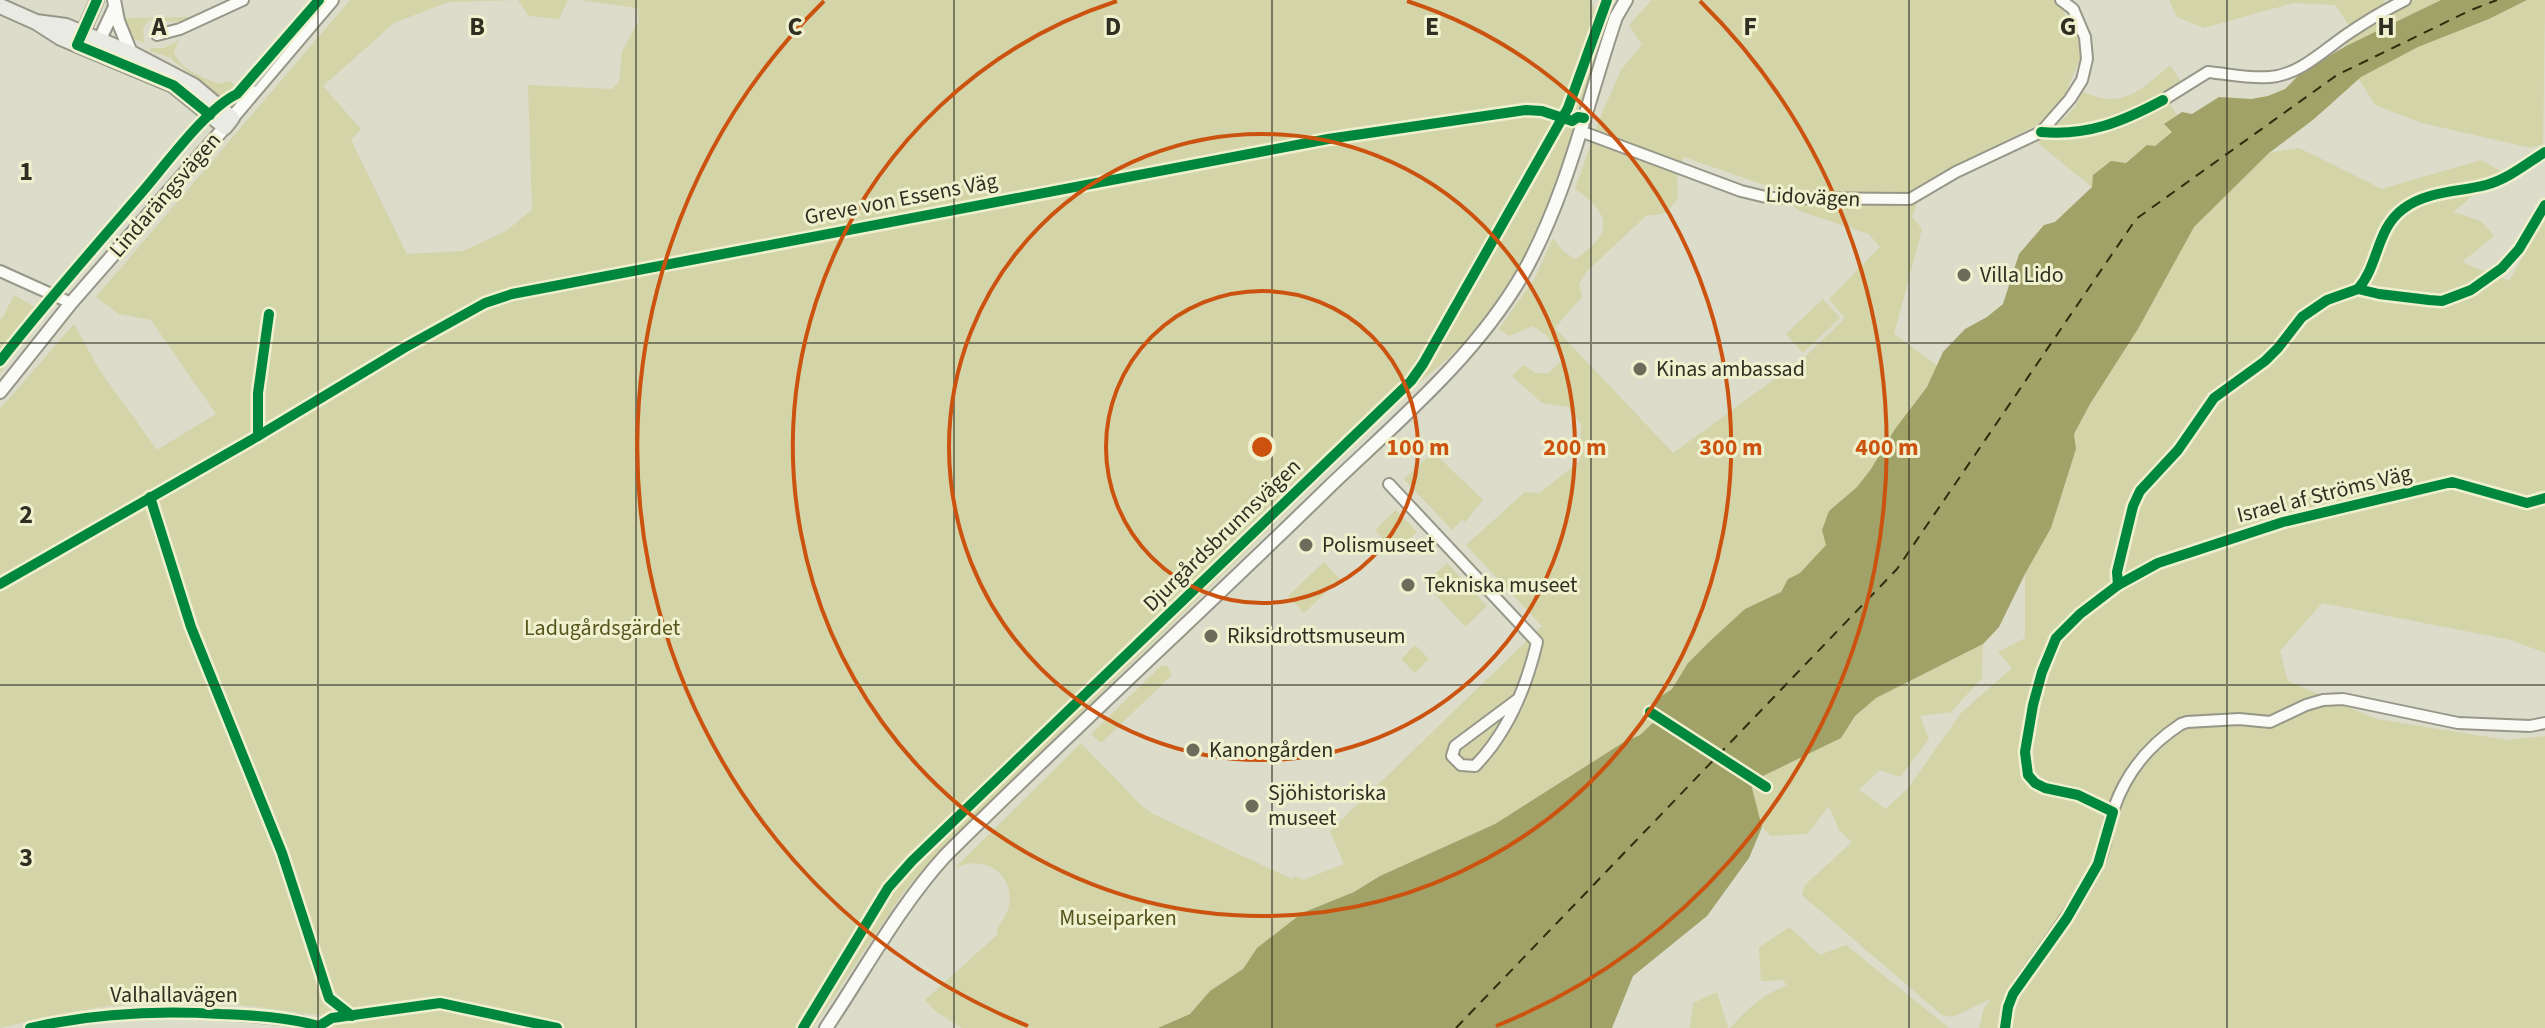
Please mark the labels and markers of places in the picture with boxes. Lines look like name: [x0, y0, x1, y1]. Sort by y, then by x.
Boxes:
place label: Villa Lido: [1980, 259, 2064, 291]
marker: Villa Lido: [1955, 266, 1973, 284]
place label: Kinas ambassad: [1656, 353, 1805, 385]
marker: Kinas ambassad: [1631, 360, 1649, 378]
centre of rings: [1248, 433, 1276, 461]
place label: Polismuseet: [1322, 529, 1435, 561]
marker: Polismuseet: [1297, 536, 1315, 554]
place label: Tekniska museet: [1424, 569, 1578, 601]
marker: Tekniska museet: [1399, 576, 1417, 594]
place label: Riksidrottsmuseum: [1227, 620, 1406, 652]
marker: Riksidrottsmuseum: [1202, 627, 1220, 645]
place label: Kanongården: [1209, 734, 1333, 766]
marker: Kanongården: [1184, 741, 1202, 759]
place label: Sjöhistoriska museet: [1268, 777, 1386, 834]
marker: Sjöhistoriska museet: [1243, 797, 1261, 815]

